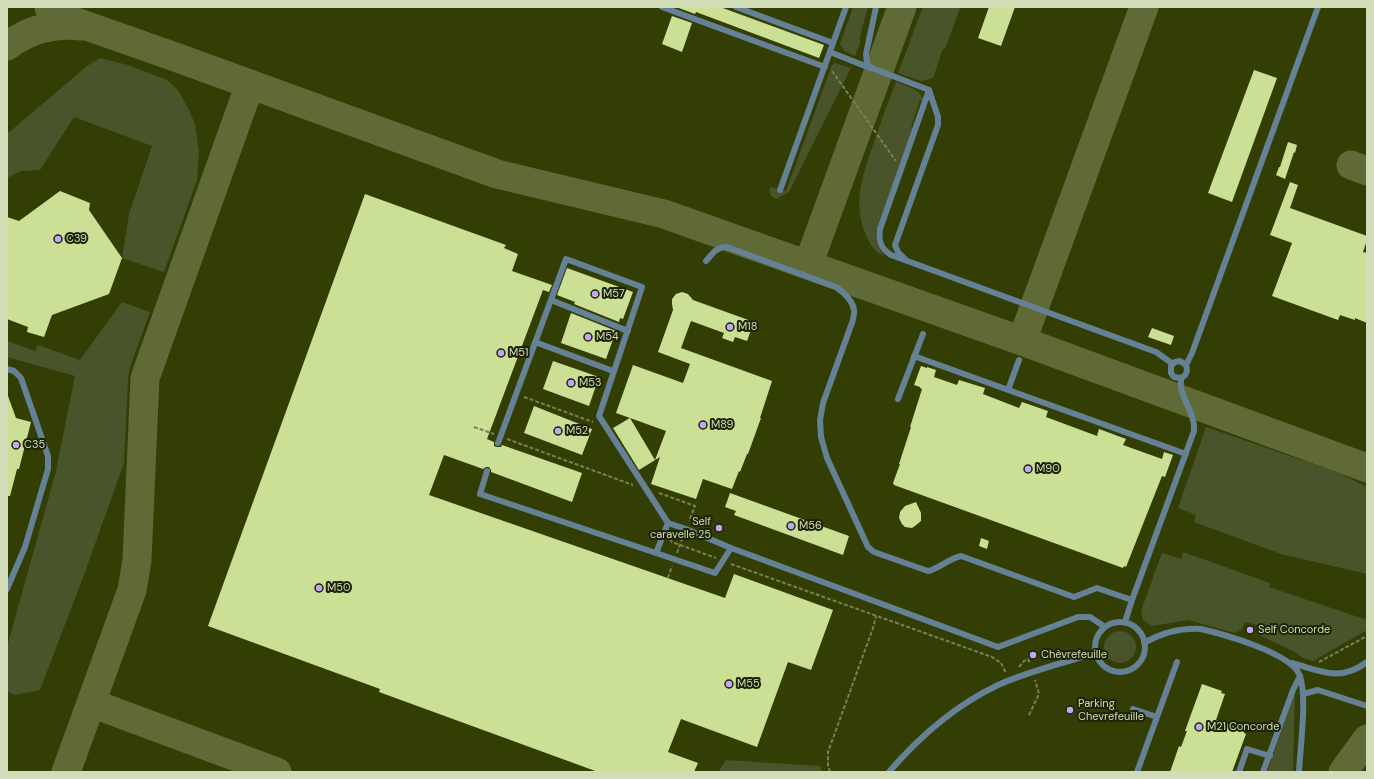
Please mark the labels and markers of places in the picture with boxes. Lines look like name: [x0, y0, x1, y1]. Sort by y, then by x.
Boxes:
place label: C39: [66, 232, 87, 246]
marker: C39: [53, 234, 63, 244]
place label: M57: [603, 287, 625, 301]
marker: M57: [590, 289, 600, 299]
place label: M18: [738, 320, 757, 334]
marker: M18: [725, 322, 735, 332]
place label: M54: [596, 330, 619, 344]
marker: M54: [583, 332, 593, 342]
place label: M51: [509, 346, 528, 360]
marker: M51: [496, 348, 506, 358]
place label: M53: [579, 376, 601, 390]
marker: M53: [566, 378, 576, 388]
place label: M89: [711, 418, 734, 432]
marker: M89: [698, 420, 708, 430]
place label: M52: [566, 424, 588, 438]
marker: M52: [553, 426, 563, 436]
place label: C35: [24, 438, 45, 452]
marker: C35: [11, 440, 21, 450]
place label: M90: [1036, 462, 1060, 476]
marker: M90: [1023, 464, 1033, 474]
place label: Self caravelle 25: [650, 515, 711, 541]
place label: M56: [799, 519, 822, 533]
marker: M56: [786, 521, 796, 531]
marker: Self caravelle 25: [714, 523, 724, 533]
place label: M50: [327, 581, 350, 595]
marker: M50: [314, 583, 324, 593]
place label: Self Concorde: [1258, 623, 1330, 637]
marker: Self Concorde: [1245, 625, 1255, 635]
place label: Chèvrefeuille: [1041, 648, 1107, 662]
marker: Chèvrefeuille: [1028, 650, 1038, 660]
place label: M55: [737, 677, 760, 691]
marker: M55: [724, 679, 734, 689]
place label: Parking Chevrefeuille: [1078, 697, 1144, 723]
marker: Parking Chevrefeuille: [1065, 705, 1075, 715]
place label: M21 Concorde: [1207, 720, 1279, 734]
marker: M21 Concorde: [1194, 722, 1204, 732]

